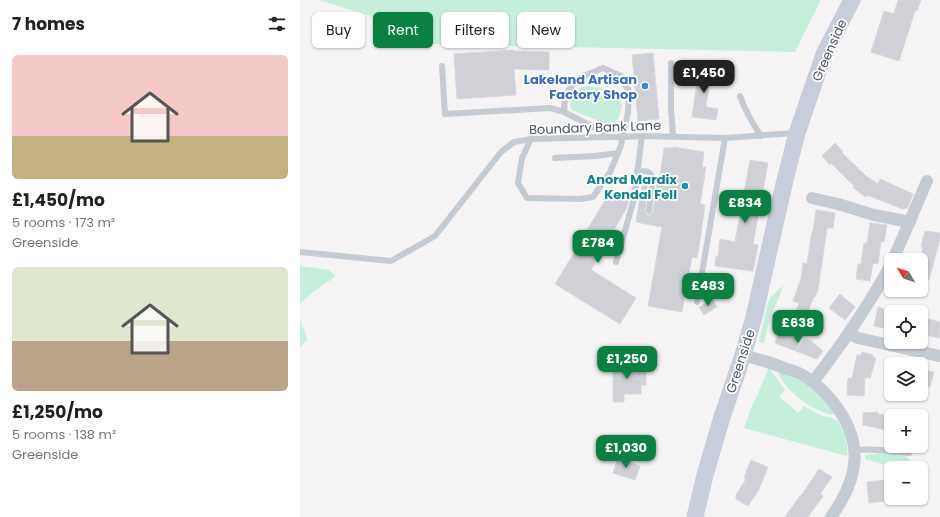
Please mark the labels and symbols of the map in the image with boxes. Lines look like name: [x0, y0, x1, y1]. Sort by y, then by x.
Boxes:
street label: Greenside: [807, 16, 852, 84]
pin: £1,450: [671, 60, 737, 94]
place label: Lakeland Artisan Factory Shop: [524, 70, 637, 104]
marker: Lakeland Artisan Factory Shop: [640, 81, 650, 91]
street label: Boundary Bank Lane: [529, 116, 661, 139]
place label: Anord Mardix Kendal Fell: [587, 170, 677, 204]
marker: Anord Mardix Kendal Fell: [680, 181, 690, 191]
pin: £834: [721, 190, 769, 224]
pin: £784: [574, 230, 622, 264]
north arrow: [884, 253, 928, 297]
pin: £483: [684, 273, 732, 307]
pin: £638: [774, 310, 822, 344]
street label: Greenside: [721, 327, 760, 396]
pin: £1,250: [594, 346, 660, 380]
pin: £1,030: [593, 435, 659, 469]

